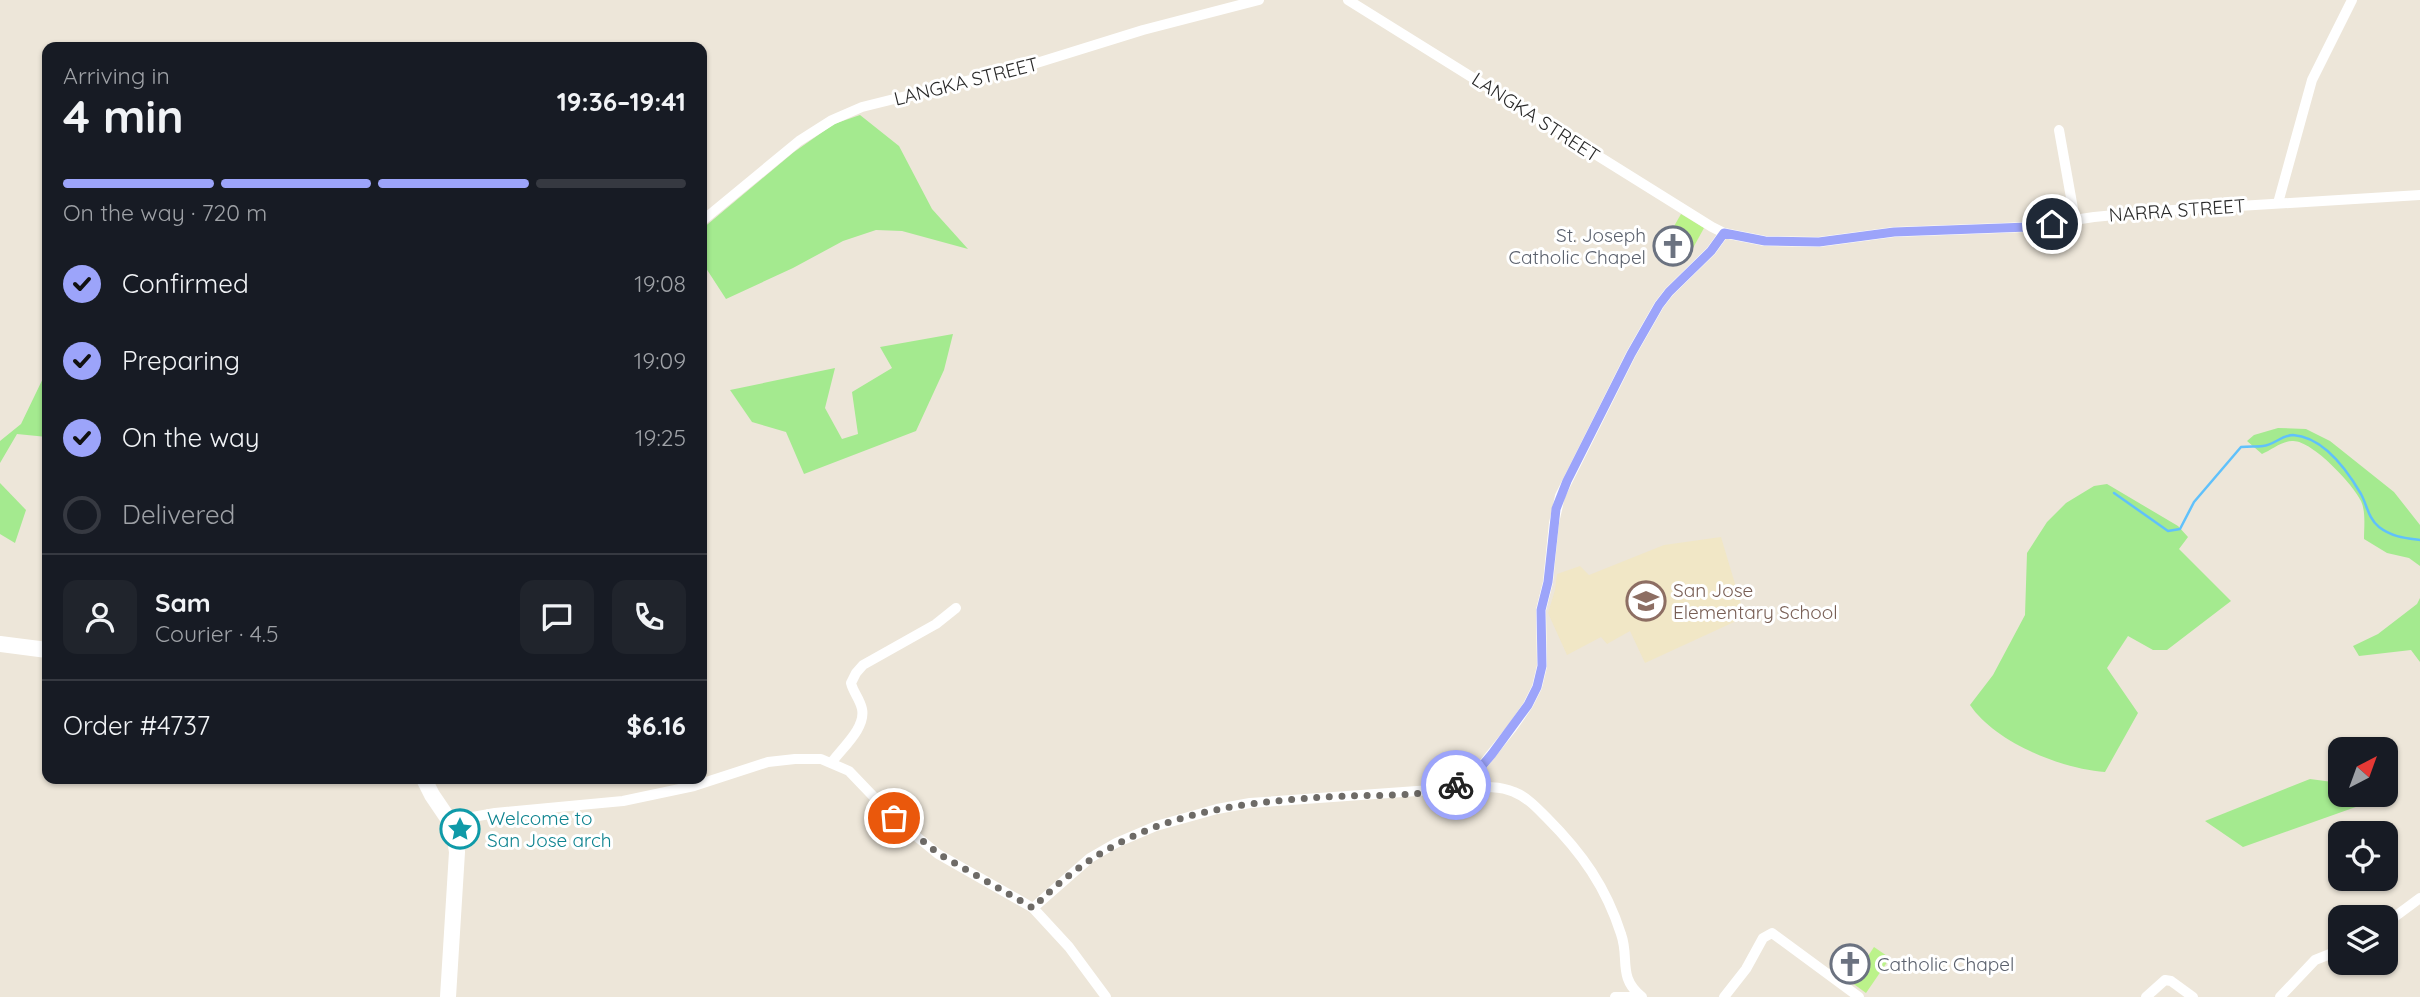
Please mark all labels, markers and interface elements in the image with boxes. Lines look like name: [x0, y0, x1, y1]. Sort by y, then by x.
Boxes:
street label: LANGKA STREET: [891, 51, 1041, 111]
text: Arriving in: [63, 61, 170, 90]
street label: LANGKA STREET: [1468, 67, 1604, 167]
text: 19:36–19:41: [557, 85, 686, 118]
text: 4 min: [63, 87, 184, 145]
street label: NARRA STREET: [2108, 193, 2246, 227]
pin: [2022, 194, 2082, 254]
text: On the way · 720 m: [63, 198, 267, 227]
icon: home: [2033, 205, 2071, 243]
place label: St. Joseph Catholic Chapel: [1509, 223, 1646, 269]
church icon: St. Joseph Catholic Chapel: [1652, 225, 1694, 267]
icon: check: [63, 265, 101, 303]
text: Confirmed: [122, 267, 249, 300]
text: 19:08: [634, 269, 686, 298]
icon: check: [63, 342, 101, 380]
text: Preparing: [122, 344, 240, 377]
text: 19:09: [634, 346, 686, 375]
icon: check: [63, 419, 101, 457]
text: On the way: [122, 421, 260, 454]
text: 19:25: [635, 423, 686, 452]
text: Delivered: [122, 498, 235, 531]
place label: San Jose Elementary School: [1673, 578, 1838, 624]
button: person: [63, 580, 137, 654]
button: chat: [520, 580, 594, 654]
button: phone: [612, 580, 686, 654]
school or university icon: San Jose Elementary School: [1625, 580, 1667, 622]
text: Sam: [155, 586, 211, 619]
text: Courier · 4.5: [155, 619, 279, 648]
text: Order #4737: [63, 709, 210, 742]
text: $6.16: [626, 709, 686, 742]
north arrow: [2328, 737, 2398, 807]
map controls: [2328, 737, 2398, 975]
courier: [1421, 750, 1491, 820]
icon: bike: [1437, 766, 1475, 804]
pin: [864, 788, 924, 848]
icon: bag: [875, 799, 913, 837]
place label: Welcome to San Jose arch: [487, 806, 612, 852]
place icon: Welcome to San Jose arch: [439, 808, 481, 850]
button: locate: [2328, 821, 2398, 891]
button: layers: [2328, 905, 2398, 975]
church icon: Catholic Chapel: [1829, 943, 1871, 985]
place label: Catholic Chapel: [1877, 952, 2014, 976]

